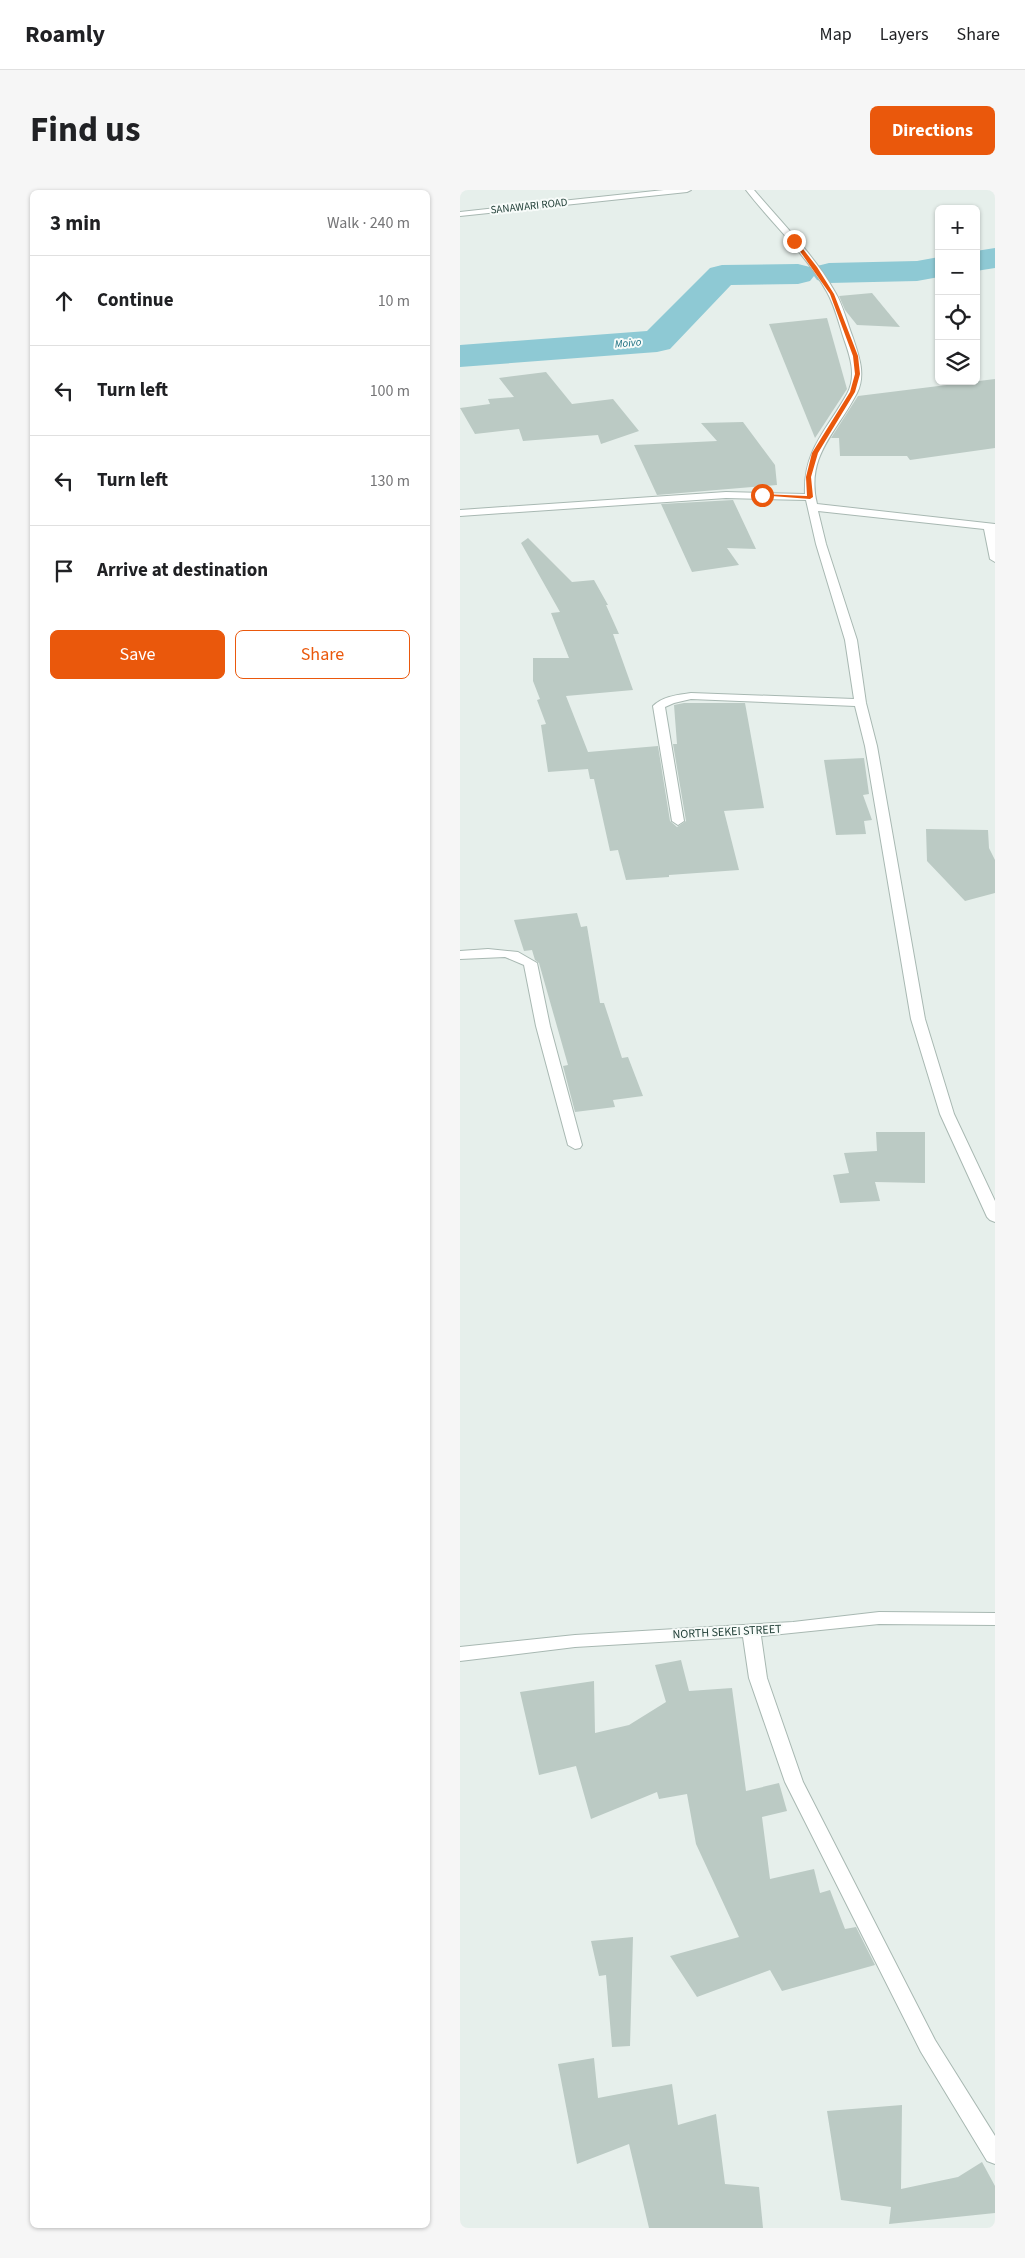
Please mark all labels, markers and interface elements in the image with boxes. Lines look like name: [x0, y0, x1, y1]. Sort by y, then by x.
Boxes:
text: Roamly: [25, 17, 105, 52]
text: Map: [820, 22, 852, 47]
text: Layers: [880, 22, 929, 47]
text: Share: [957, 22, 1000, 47]
text: Find us: [30, 105, 140, 155]
button: Directions: [870, 106, 995, 155]
street label: SANAWARI ROAD: [490, 194, 568, 217]
map controls: [935, 205, 980, 385]
button: +: [935, 205, 980, 250]
text: 3 min: [50, 208, 101, 238]
text: Walk · 240 m: [327, 212, 410, 234]
route end: [783, 230, 806, 253]
button: −: [935, 250, 980, 295]
icon: ahead: [50, 287, 78, 315]
text: Continue: [97, 287, 174, 314]
text: 10 m: [378, 290, 410, 312]
button: locate: [935, 295, 980, 340]
water label: Moivo: [614, 334, 642, 352]
button: layers: [935, 340, 980, 385]
icon: left: [50, 377, 78, 405]
text: Turn left: [97, 377, 168, 404]
text: 100 m: [370, 380, 410, 402]
icon: left: [50, 467, 78, 495]
text: Turn left: [97, 467, 168, 494]
text: 130 m: [370, 470, 410, 492]
route start: [751, 484, 774, 507]
icon: arrive: [50, 557, 78, 585]
text: Arrive at destination: [97, 557, 268, 584]
button: Save: [50, 630, 225, 679]
button: Share: [235, 630, 410, 679]
street label: NORTH SEKEI STREET: [672, 1621, 782, 1643]

